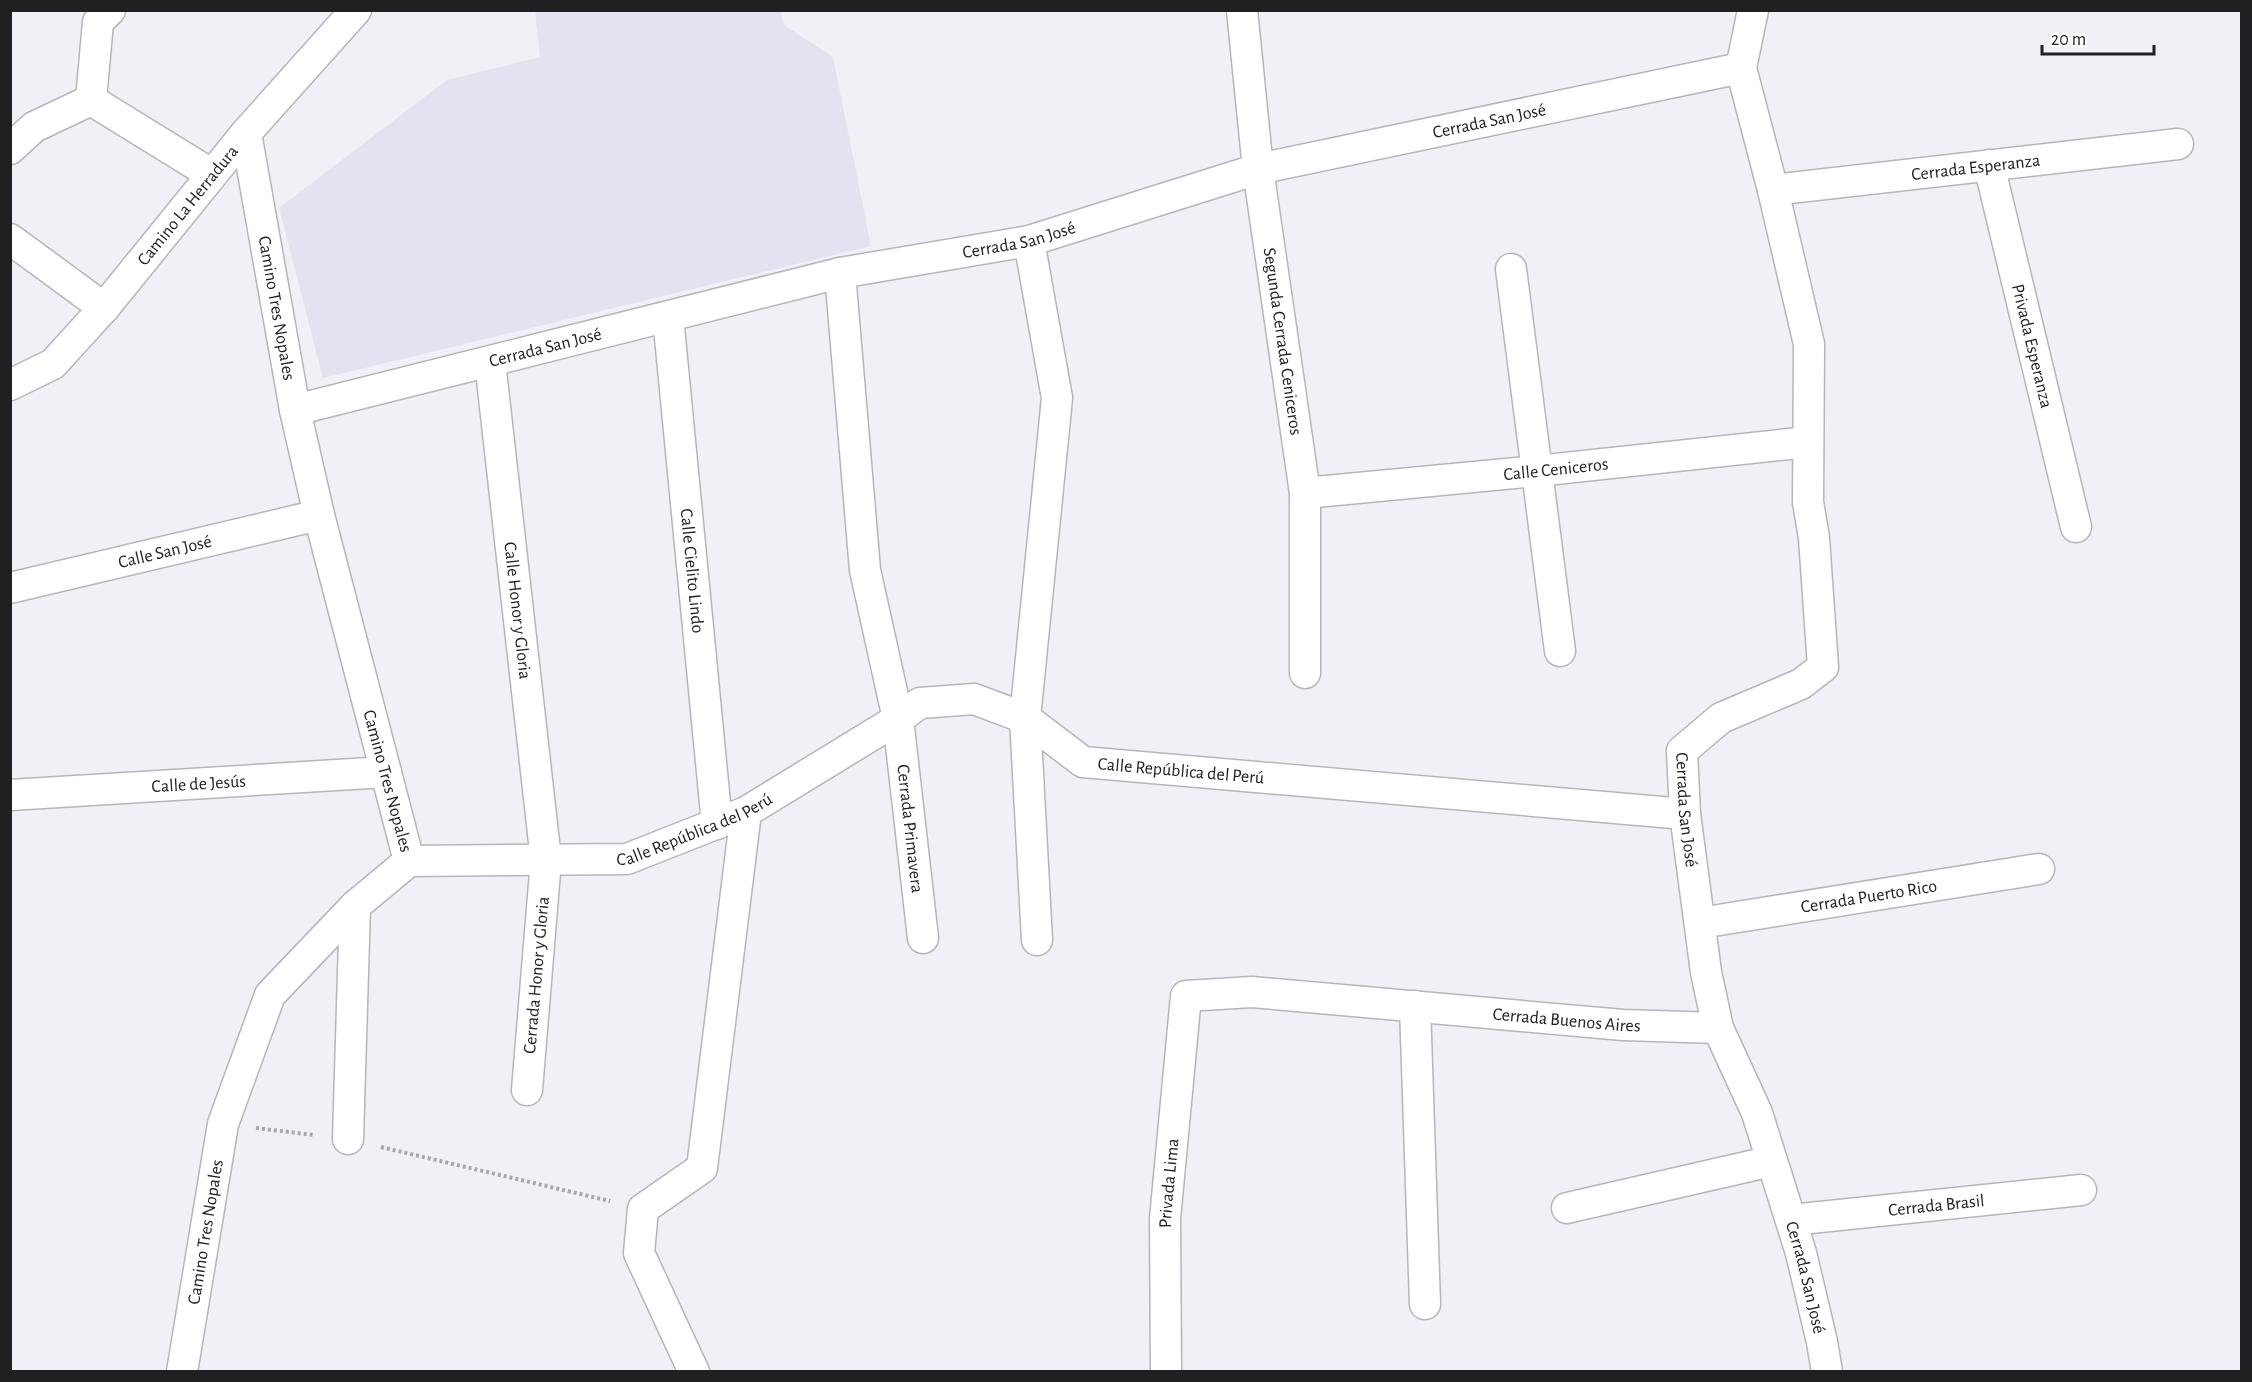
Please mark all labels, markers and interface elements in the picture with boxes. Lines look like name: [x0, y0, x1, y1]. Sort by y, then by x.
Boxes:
scale bar: [2042, 18, 2154, 56]
text: 20 m: [2051, 31, 2086, 49]
street label: Cerrada San José: [1431, 101, 1548, 142]
street label: Camino La Herradura: [134, 142, 242, 269]
street label: Cerrada Esperanza: [1911, 152, 2041, 184]
street label: Cerrada San José: [961, 219, 1078, 262]
street label: Camino Tres Nopales: [254, 235, 298, 382]
street label: Segunda Cerrada Ceniceros: [1260, 247, 1305, 436]
street label: Privada Esperanza: [2008, 282, 2055, 410]
street label: Cerrada San José: [487, 325, 604, 371]
street label: Calle Ceniceros: [1503, 455, 1609, 484]
street label: Calle Cielito Lindo: [677, 508, 707, 634]
street label: Calle San José: [116, 533, 214, 572]
street label: Calle Honor y Gloria: [500, 541, 534, 680]
street label: Camino Tres Nopales: [359, 708, 415, 854]
street label: Cerrada San José: [1672, 752, 1700, 868]
street label: Calle República del Perú: [1097, 755, 1265, 788]
street label: Cerrada Primavera: [893, 764, 926, 894]
street label: Calle de Jesús: [151, 773, 246, 796]
street label: Calle República del Perú: [616, 790, 776, 869]
street label: Cerrada Puerto Rico: [1800, 877, 1939, 917]
street label: Cerrada Honor y Gloria: [521, 896, 553, 1055]
street label: Cerrada Buenos Aires: [1492, 1005, 1641, 1036]
street label: Privada Lima: [1157, 1138, 1183, 1228]
street label: Camino Tres Nopales: [185, 1158, 227, 1306]
street label: Cerrada Brasil: [1887, 1192, 1985, 1220]
street label: Cerrada San José: [1782, 1219, 1828, 1336]

